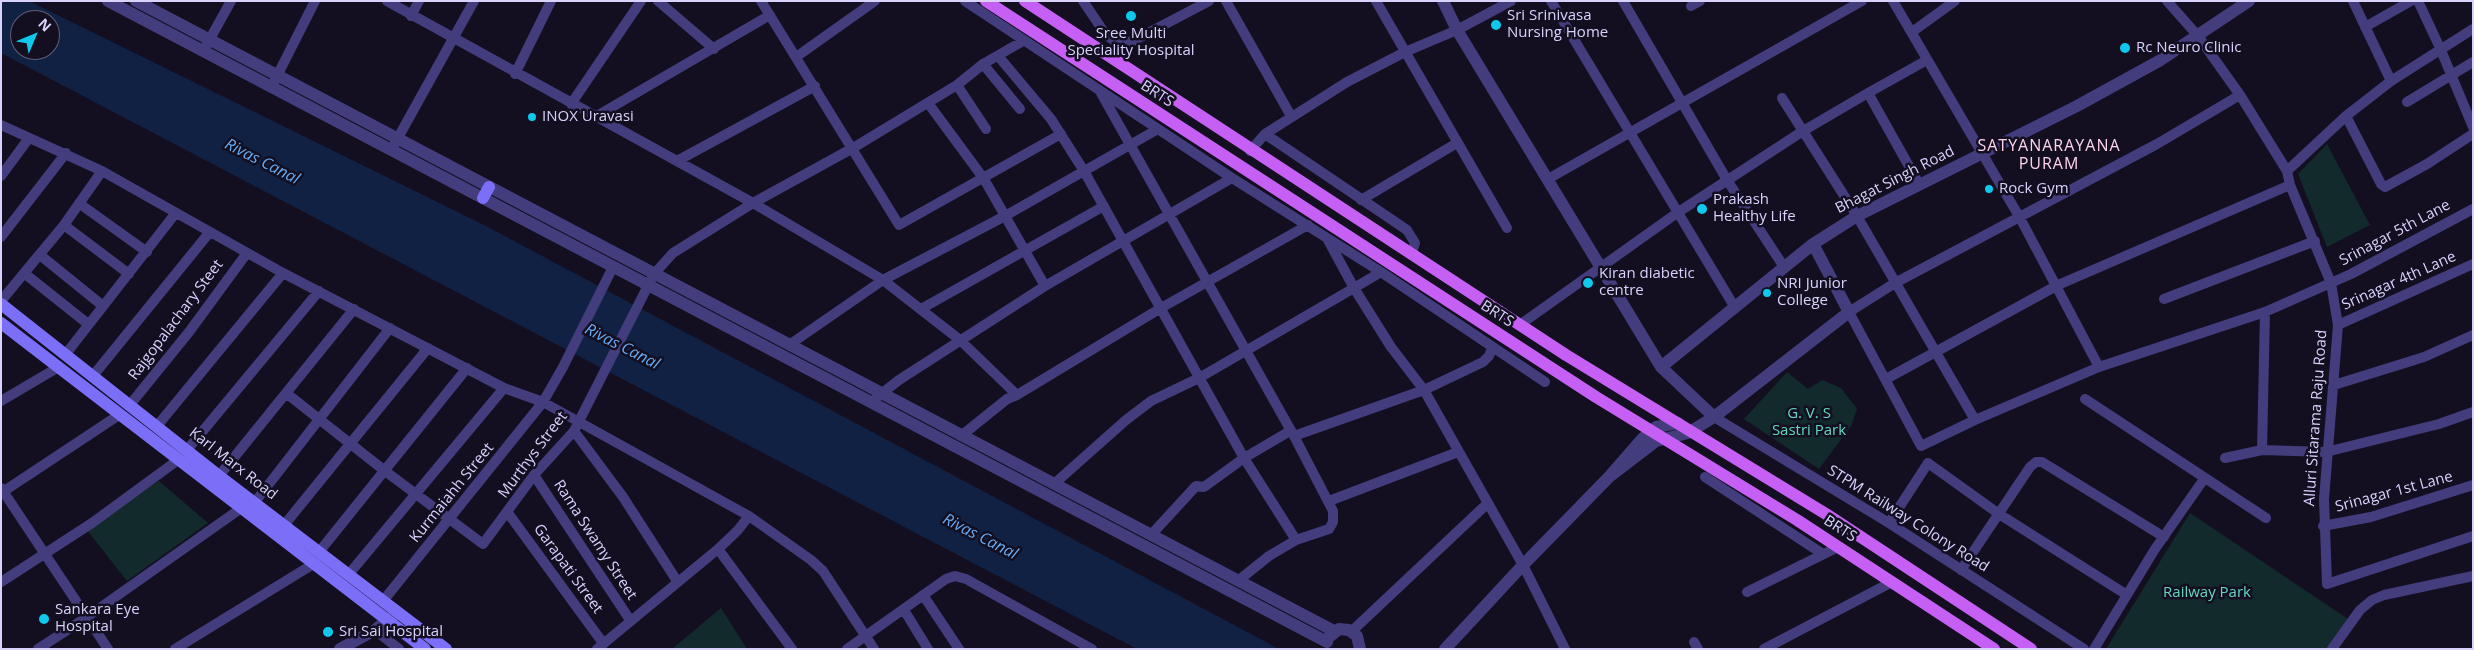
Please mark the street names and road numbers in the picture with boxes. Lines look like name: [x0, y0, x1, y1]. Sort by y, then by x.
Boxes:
street label: BRTS: [1137, 77, 1177, 111]
street label: Bhagat Singh Road: [1832, 142, 1958, 218]
street label: Srinagar 5th Lane: [2336, 196, 2454, 270]
street label: Srinagar 4th Lane: [2339, 248, 2459, 314]
street label: Rajgopalachary Steet: [125, 256, 227, 384]
street label: BRTS: [1477, 297, 1517, 331]
street label: Alluri Sitarama Raju Road: [2301, 329, 2331, 507]
street label: Murthys Street: [495, 408, 571, 502]
street label: Karl Marx Road: [185, 424, 281, 504]
street label: Kurmaiahh Street: [406, 440, 498, 546]
street label: STPM Railway Colony Road: [1824, 462, 1992, 576]
street label: Srinagar 1st Lane: [2333, 468, 2455, 516]
street label: Rama Swamy Street: [550, 477, 640, 603]
street label: BRTS: [1820, 512, 1860, 546]
street label: Garapati Street: [530, 521, 606, 617]

